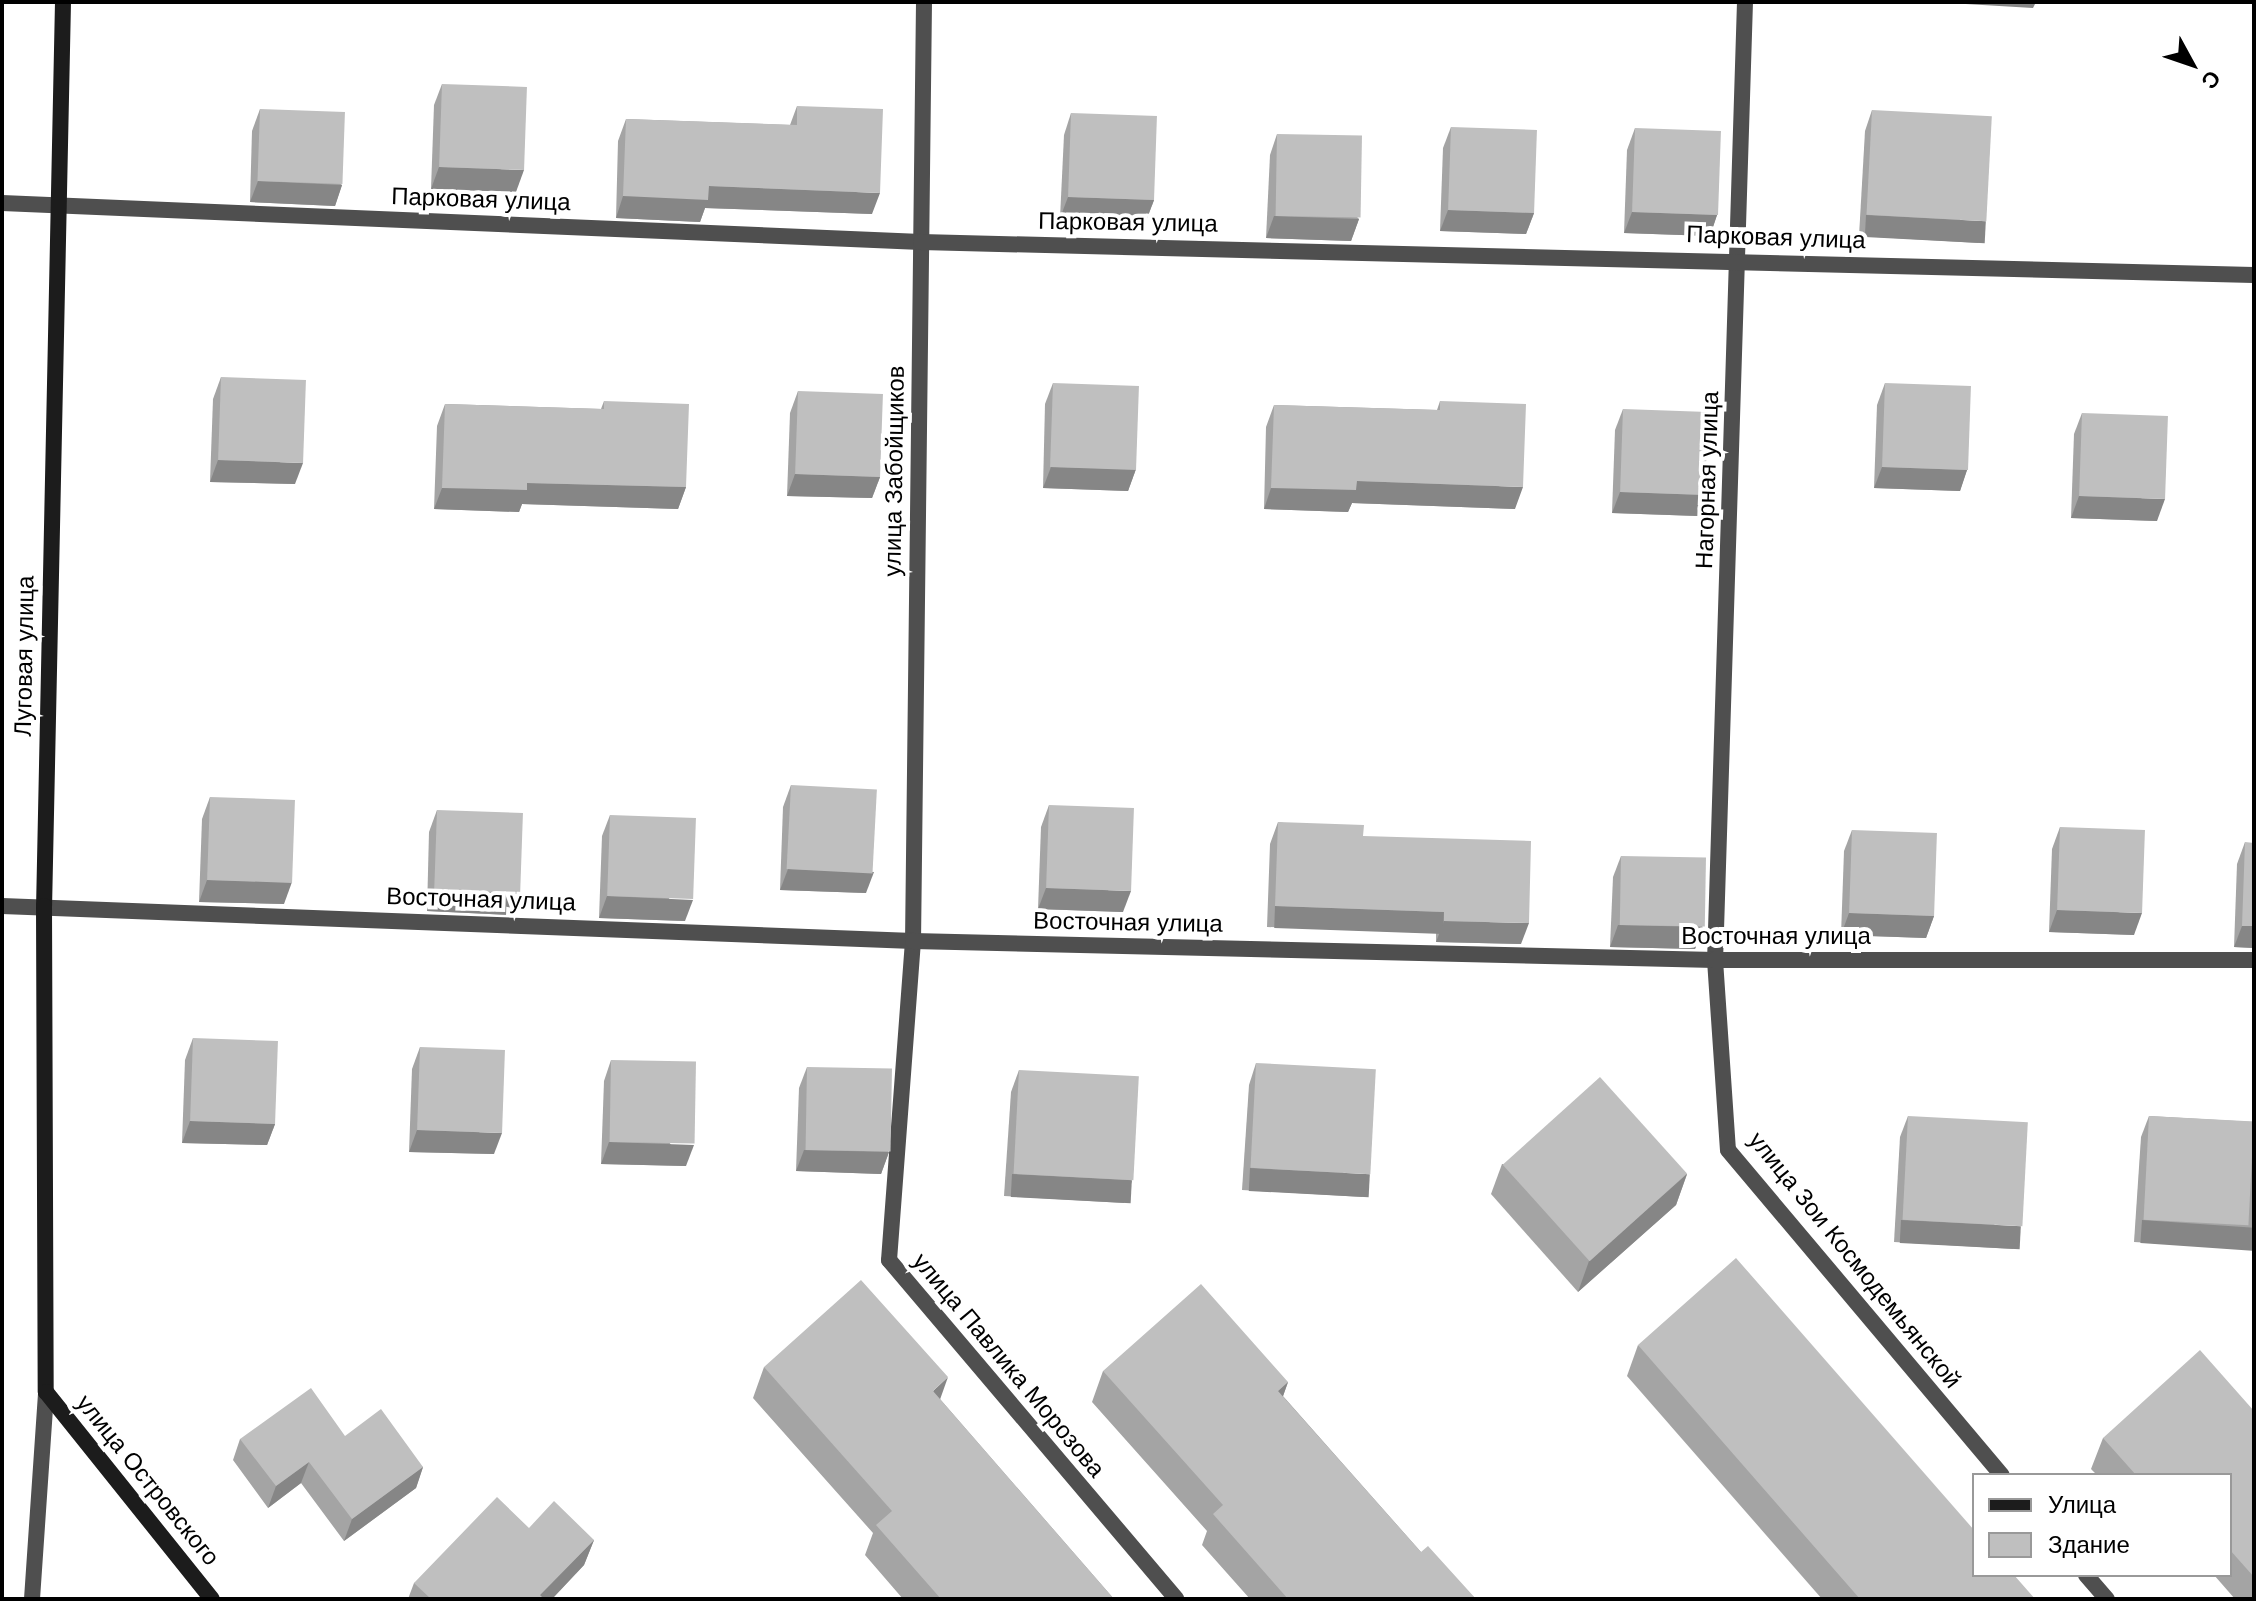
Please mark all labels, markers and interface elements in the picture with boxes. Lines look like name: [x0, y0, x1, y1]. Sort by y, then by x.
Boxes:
north arrow: [2152, 24, 2232, 104]
text: С: [2196, 66, 2225, 94]
street label: Парковая улица: [391, 181, 571, 217]
street label: Парковая улица: [1038, 206, 1218, 238]
street label: Парковая улица: [1686, 219, 1866, 255]
street label: улица Забойщиков: [878, 365, 910, 577]
street label: Нагорная улица: [1690, 391, 1724, 569]
street label: Луговая улица: [8, 575, 40, 737]
street label: Восточная улица: [386, 881, 576, 917]
street label: Восточная улица: [1033, 906, 1223, 938]
street label: Восточная улица: [1681, 922, 1871, 950]
street label: улица Зои Космодемьянской: [1743, 1126, 1967, 1394]
street label: улица Павлика Морозова: [907, 1247, 1111, 1483]
street label: улица Островского: [70, 1389, 226, 1571]
legend: [1972, 1473, 2232, 1577]
text: Улица: [2048, 1491, 2116, 1518]
text: Здание: [2048, 1531, 2130, 1558]

